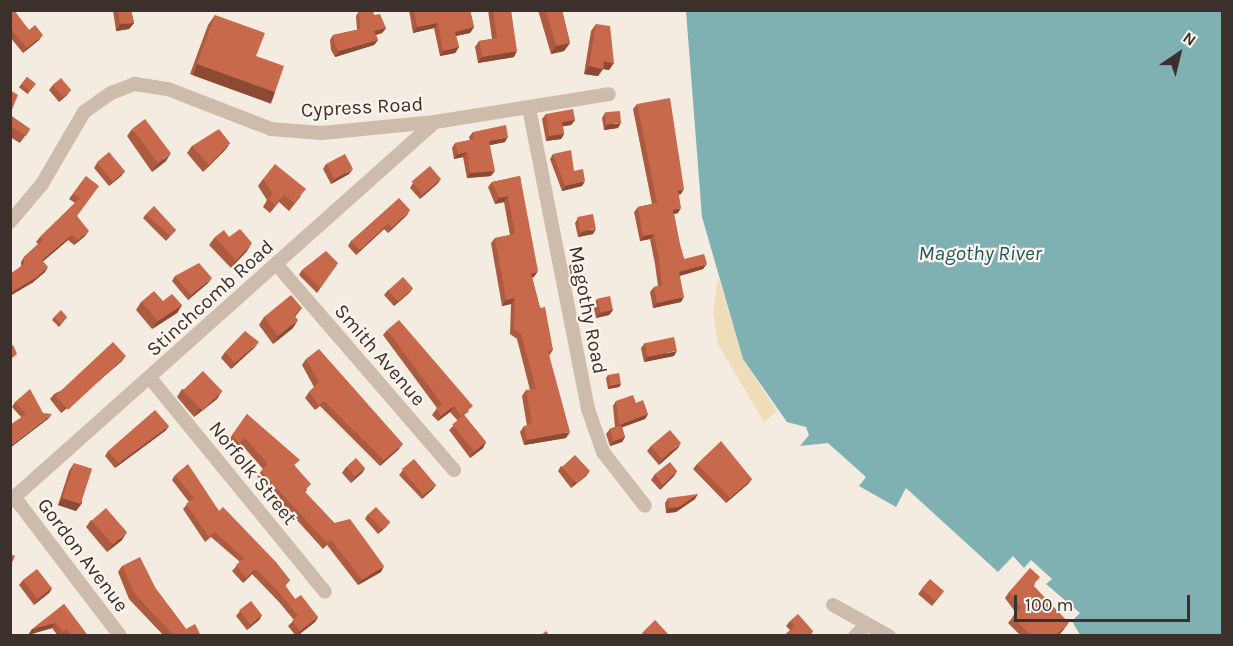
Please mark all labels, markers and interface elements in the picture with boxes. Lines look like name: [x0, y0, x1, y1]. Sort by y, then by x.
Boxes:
north arrow: [1149, 24, 1209, 84]
text: N: [1179, 28, 1200, 50]
street label: Cypress Road: [300, 92, 424, 122]
street label: Stinchcomb Road: [142, 235, 278, 361]
water label: Magothy River: [918, 240, 1042, 266]
street label: Magothy Road: [564, 244, 612, 376]
street label: Smith Avenue: [329, 299, 431, 411]
street label: Norfolk Street: [204, 416, 302, 530]
street label: Gordon Avenue: [32, 493, 134, 617]
scale bar: [1017, 583, 1192, 621]
text: 100 m: [1025, 594, 1073, 616]

